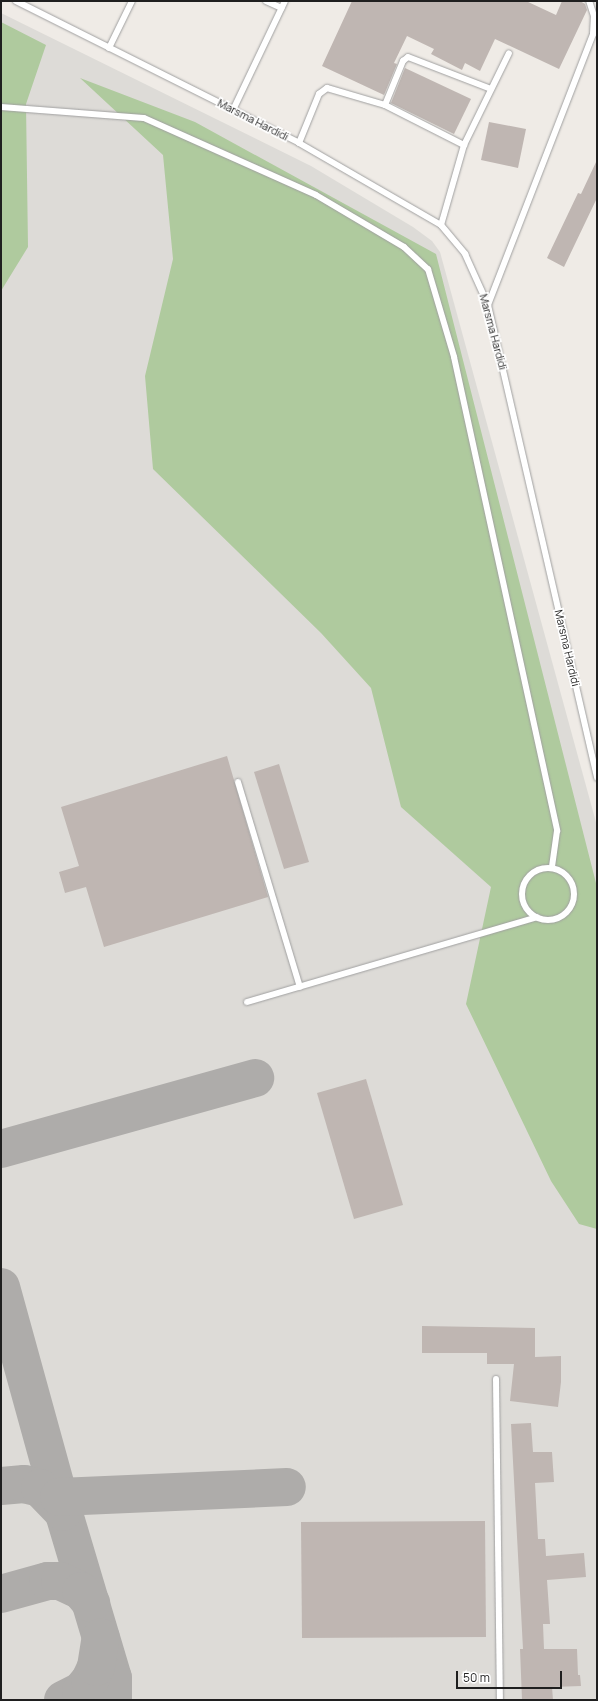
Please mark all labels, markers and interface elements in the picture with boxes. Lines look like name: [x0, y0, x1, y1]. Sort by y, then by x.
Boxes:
street label: Marsma Hardidi: [215, 96, 291, 144]
street label: Marsma Hardidi: [477, 293, 509, 371]
street label: Marsma Hardidi: [552, 608, 582, 688]
scale bar: [458, 1663, 564, 1689]
text: 50 m: [463, 1669, 490, 1686]

